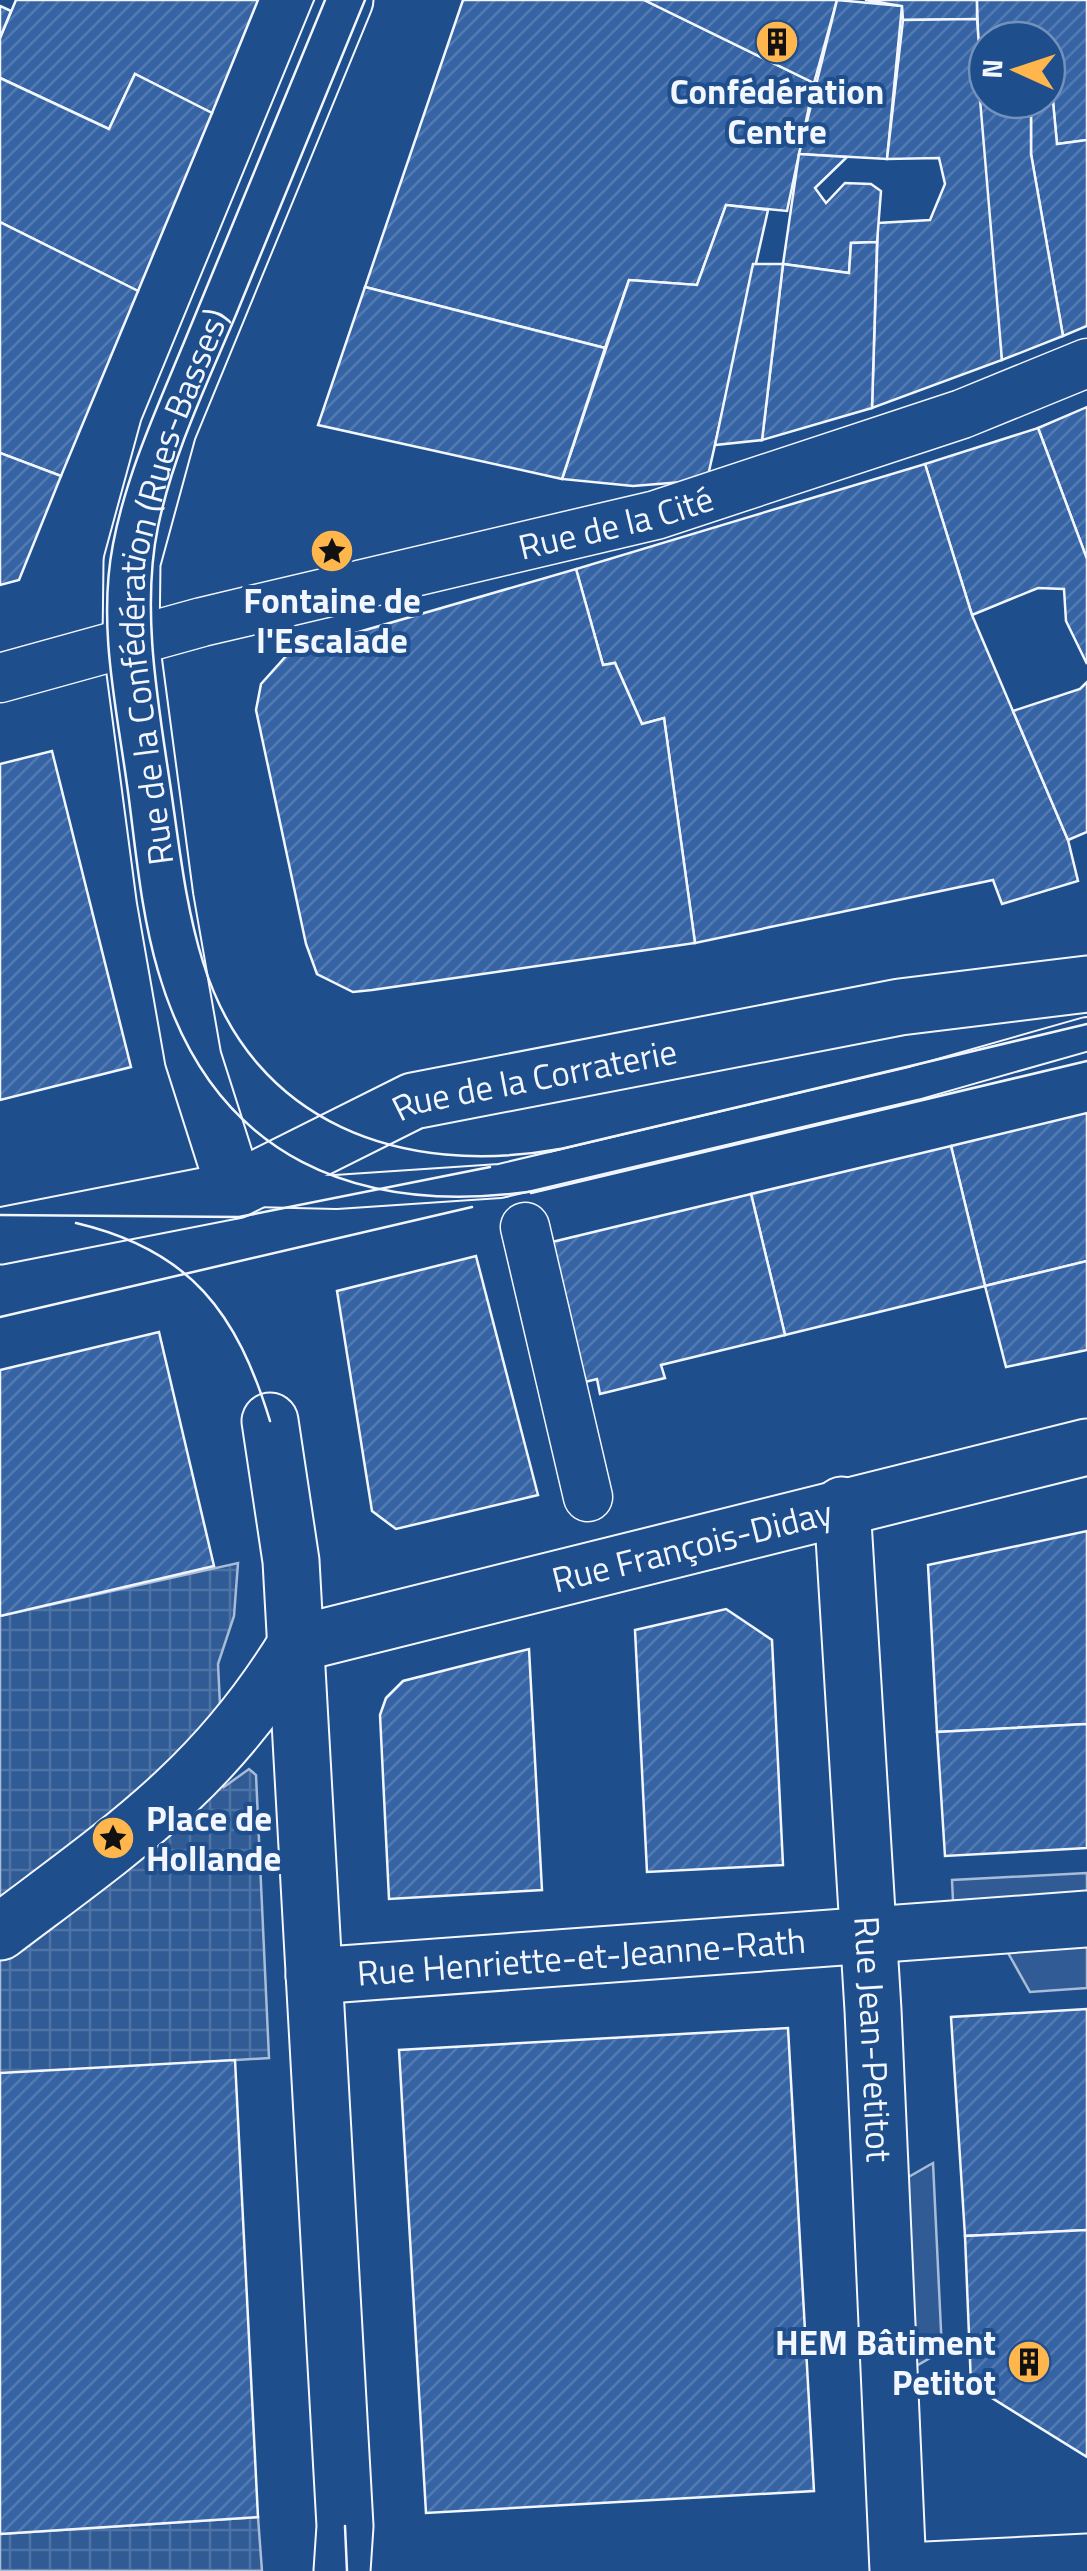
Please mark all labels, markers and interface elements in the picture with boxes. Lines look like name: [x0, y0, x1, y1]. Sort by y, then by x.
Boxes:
building icon: Confédération Centre: [754, 19, 800, 65]
north arrow: [967, 20, 1067, 120]
text: N: [970, 58, 1014, 79]
place label: Confédération Centre: [670, 64, 884, 158]
street label: Rue de la Confédération (Rues-Basses): [104, 300, 242, 869]
street label: Rue de la Cité: [513, 471, 720, 574]
place icon: Fontaine de l'Escalade: [309, 528, 355, 574]
place label: Fontaine de l'Escalade: [243, 573, 421, 667]
street label: Rue de la Corraterie: [382, 1024, 681, 1135]
street label: Rue François-Diday: [546, 1484, 838, 1606]
place label: Place de Hollande: [146, 1791, 281, 1885]
place icon: Place de Hollande: [90, 1815, 136, 1861]
street label: Rue Henriette-et-Jeanne-Rath: [355, 1913, 808, 2000]
street label: Rue Jean-Petitot: [840, 1915, 907, 2163]
place label: HEM Bâtiment Petitot: [775, 2315, 996, 2409]
building icon: HEM Bâtiment Petitot: [1006, 2339, 1052, 2385]

